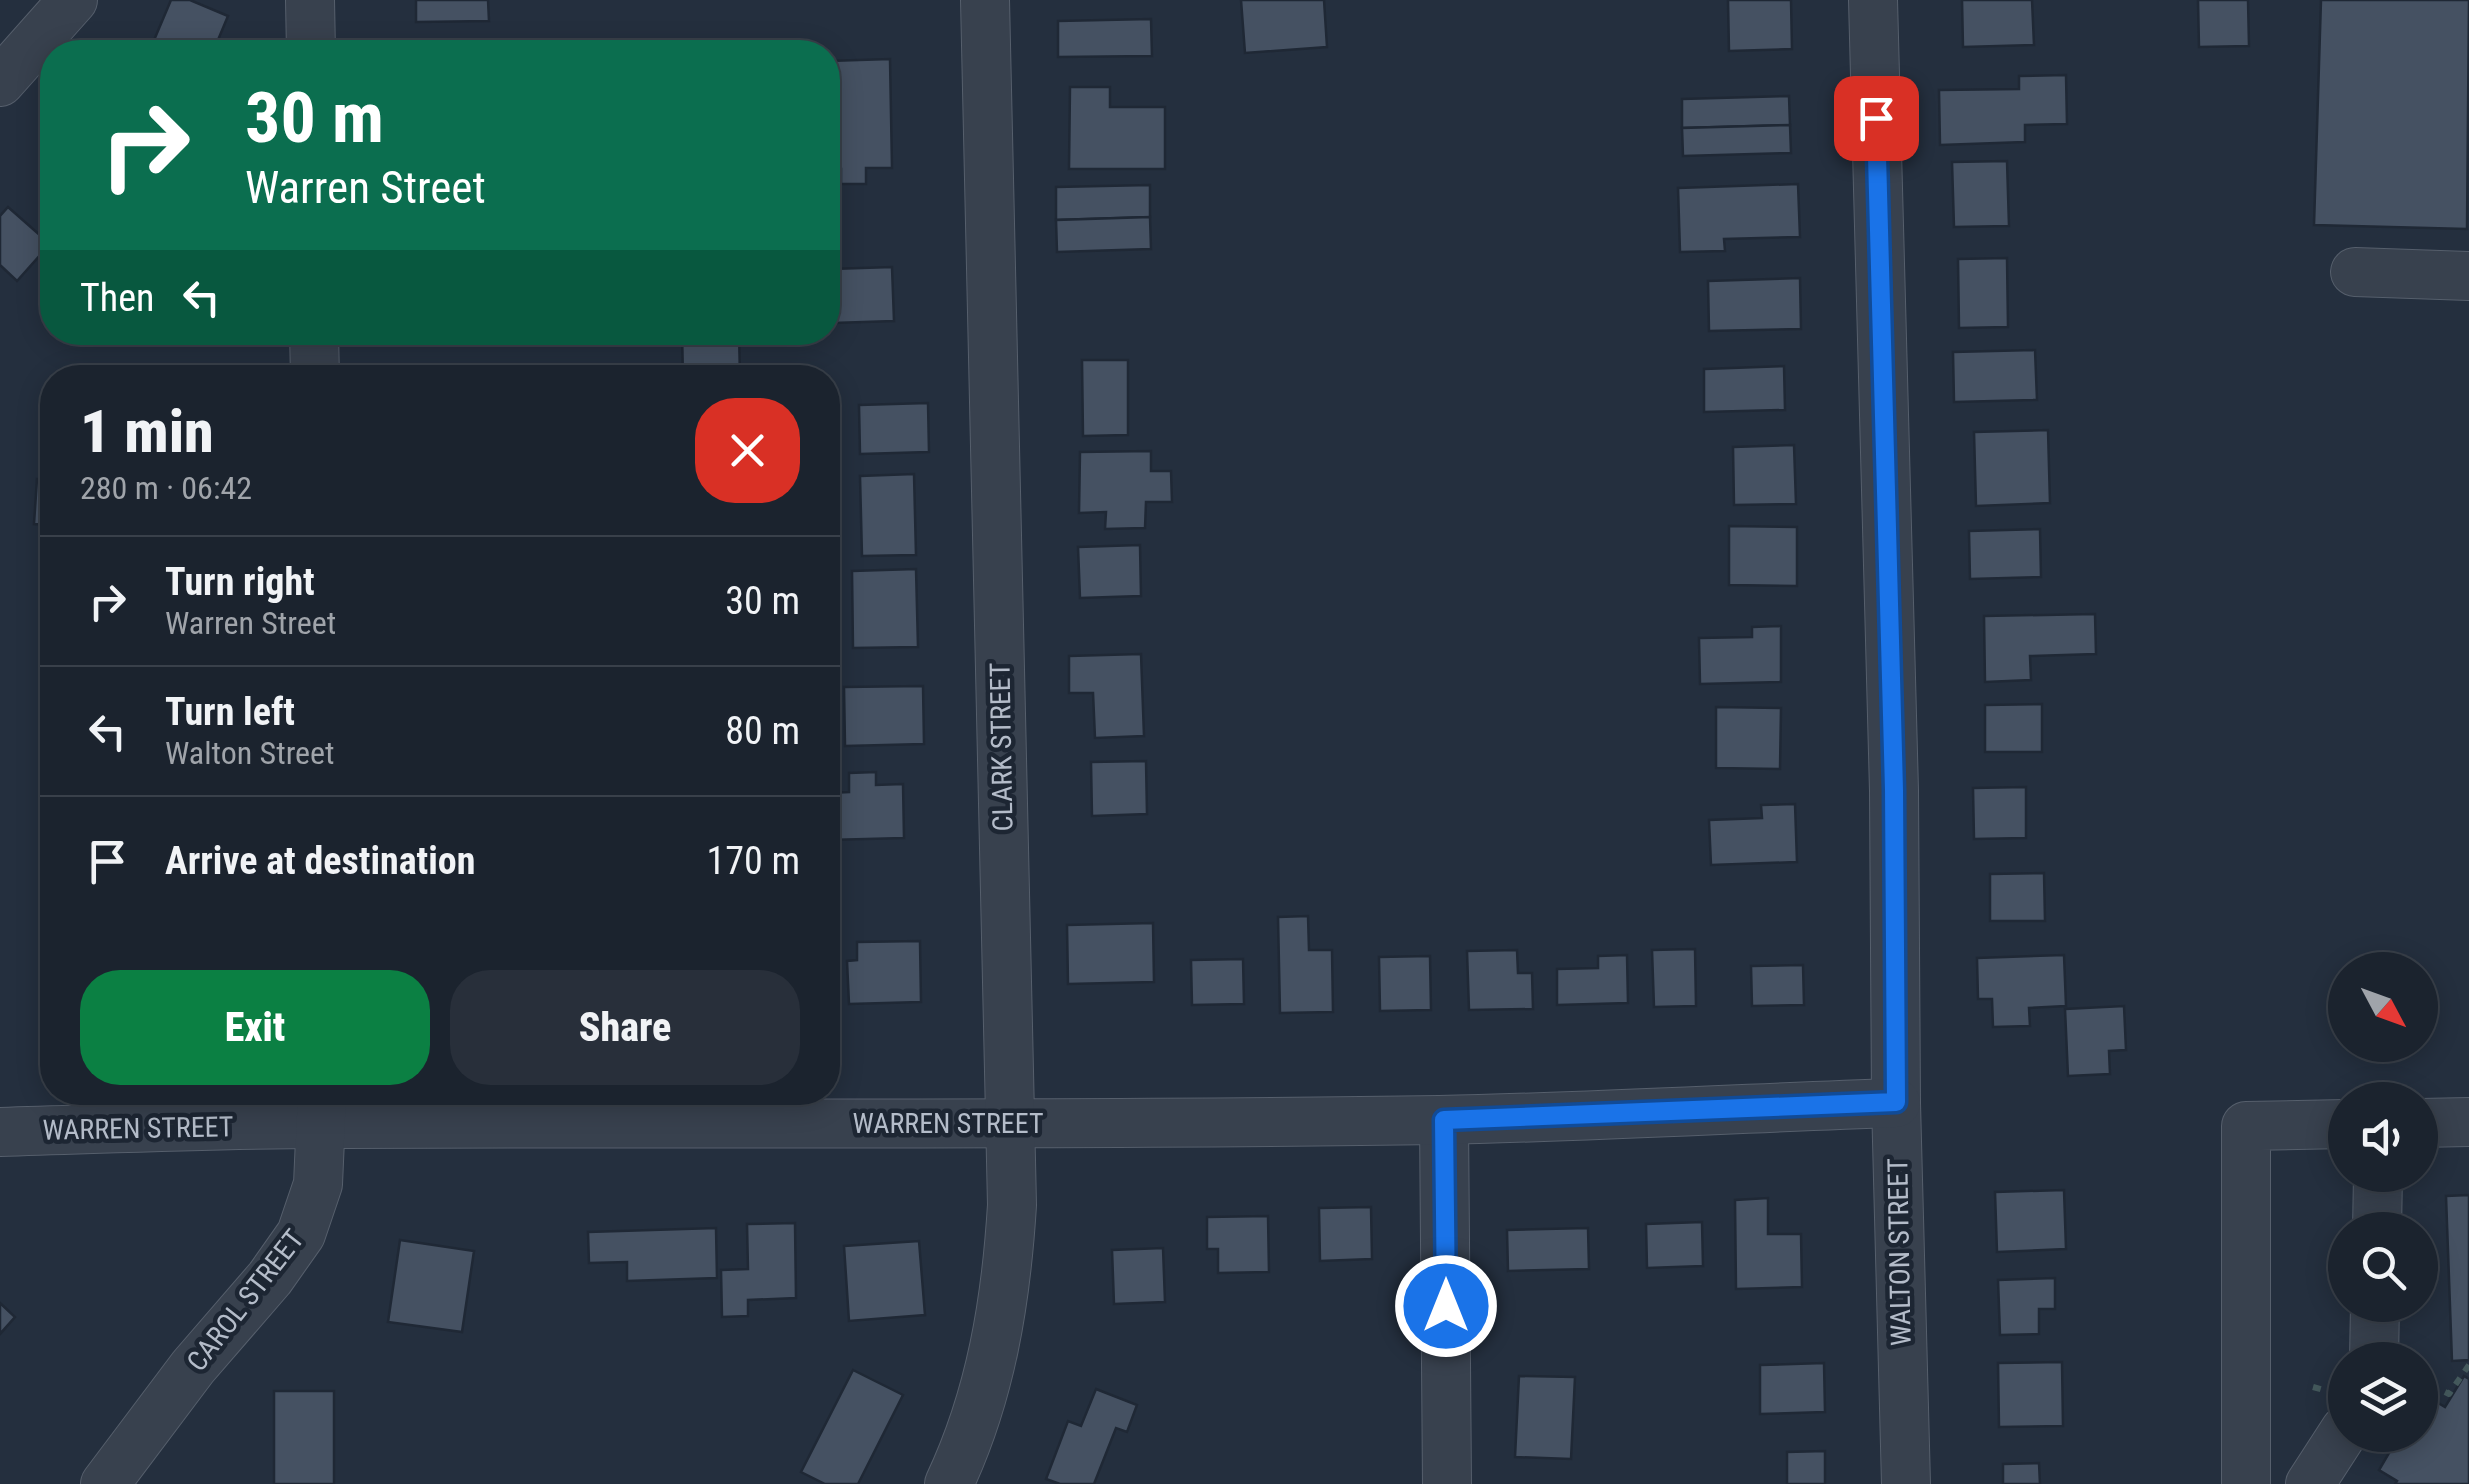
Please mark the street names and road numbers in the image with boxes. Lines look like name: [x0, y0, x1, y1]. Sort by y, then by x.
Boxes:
street label: CLARK STREET: [984, 662, 1019, 832]
street label: WARREN STREET: [853, 1107, 1043, 1140]
street label: WARREN STREET: [42, 1110, 234, 1147]
street label: WALTON STREET: [1881, 1158, 1918, 1346]
street label: CAROL STREET: [180, 1223, 311, 1377]

